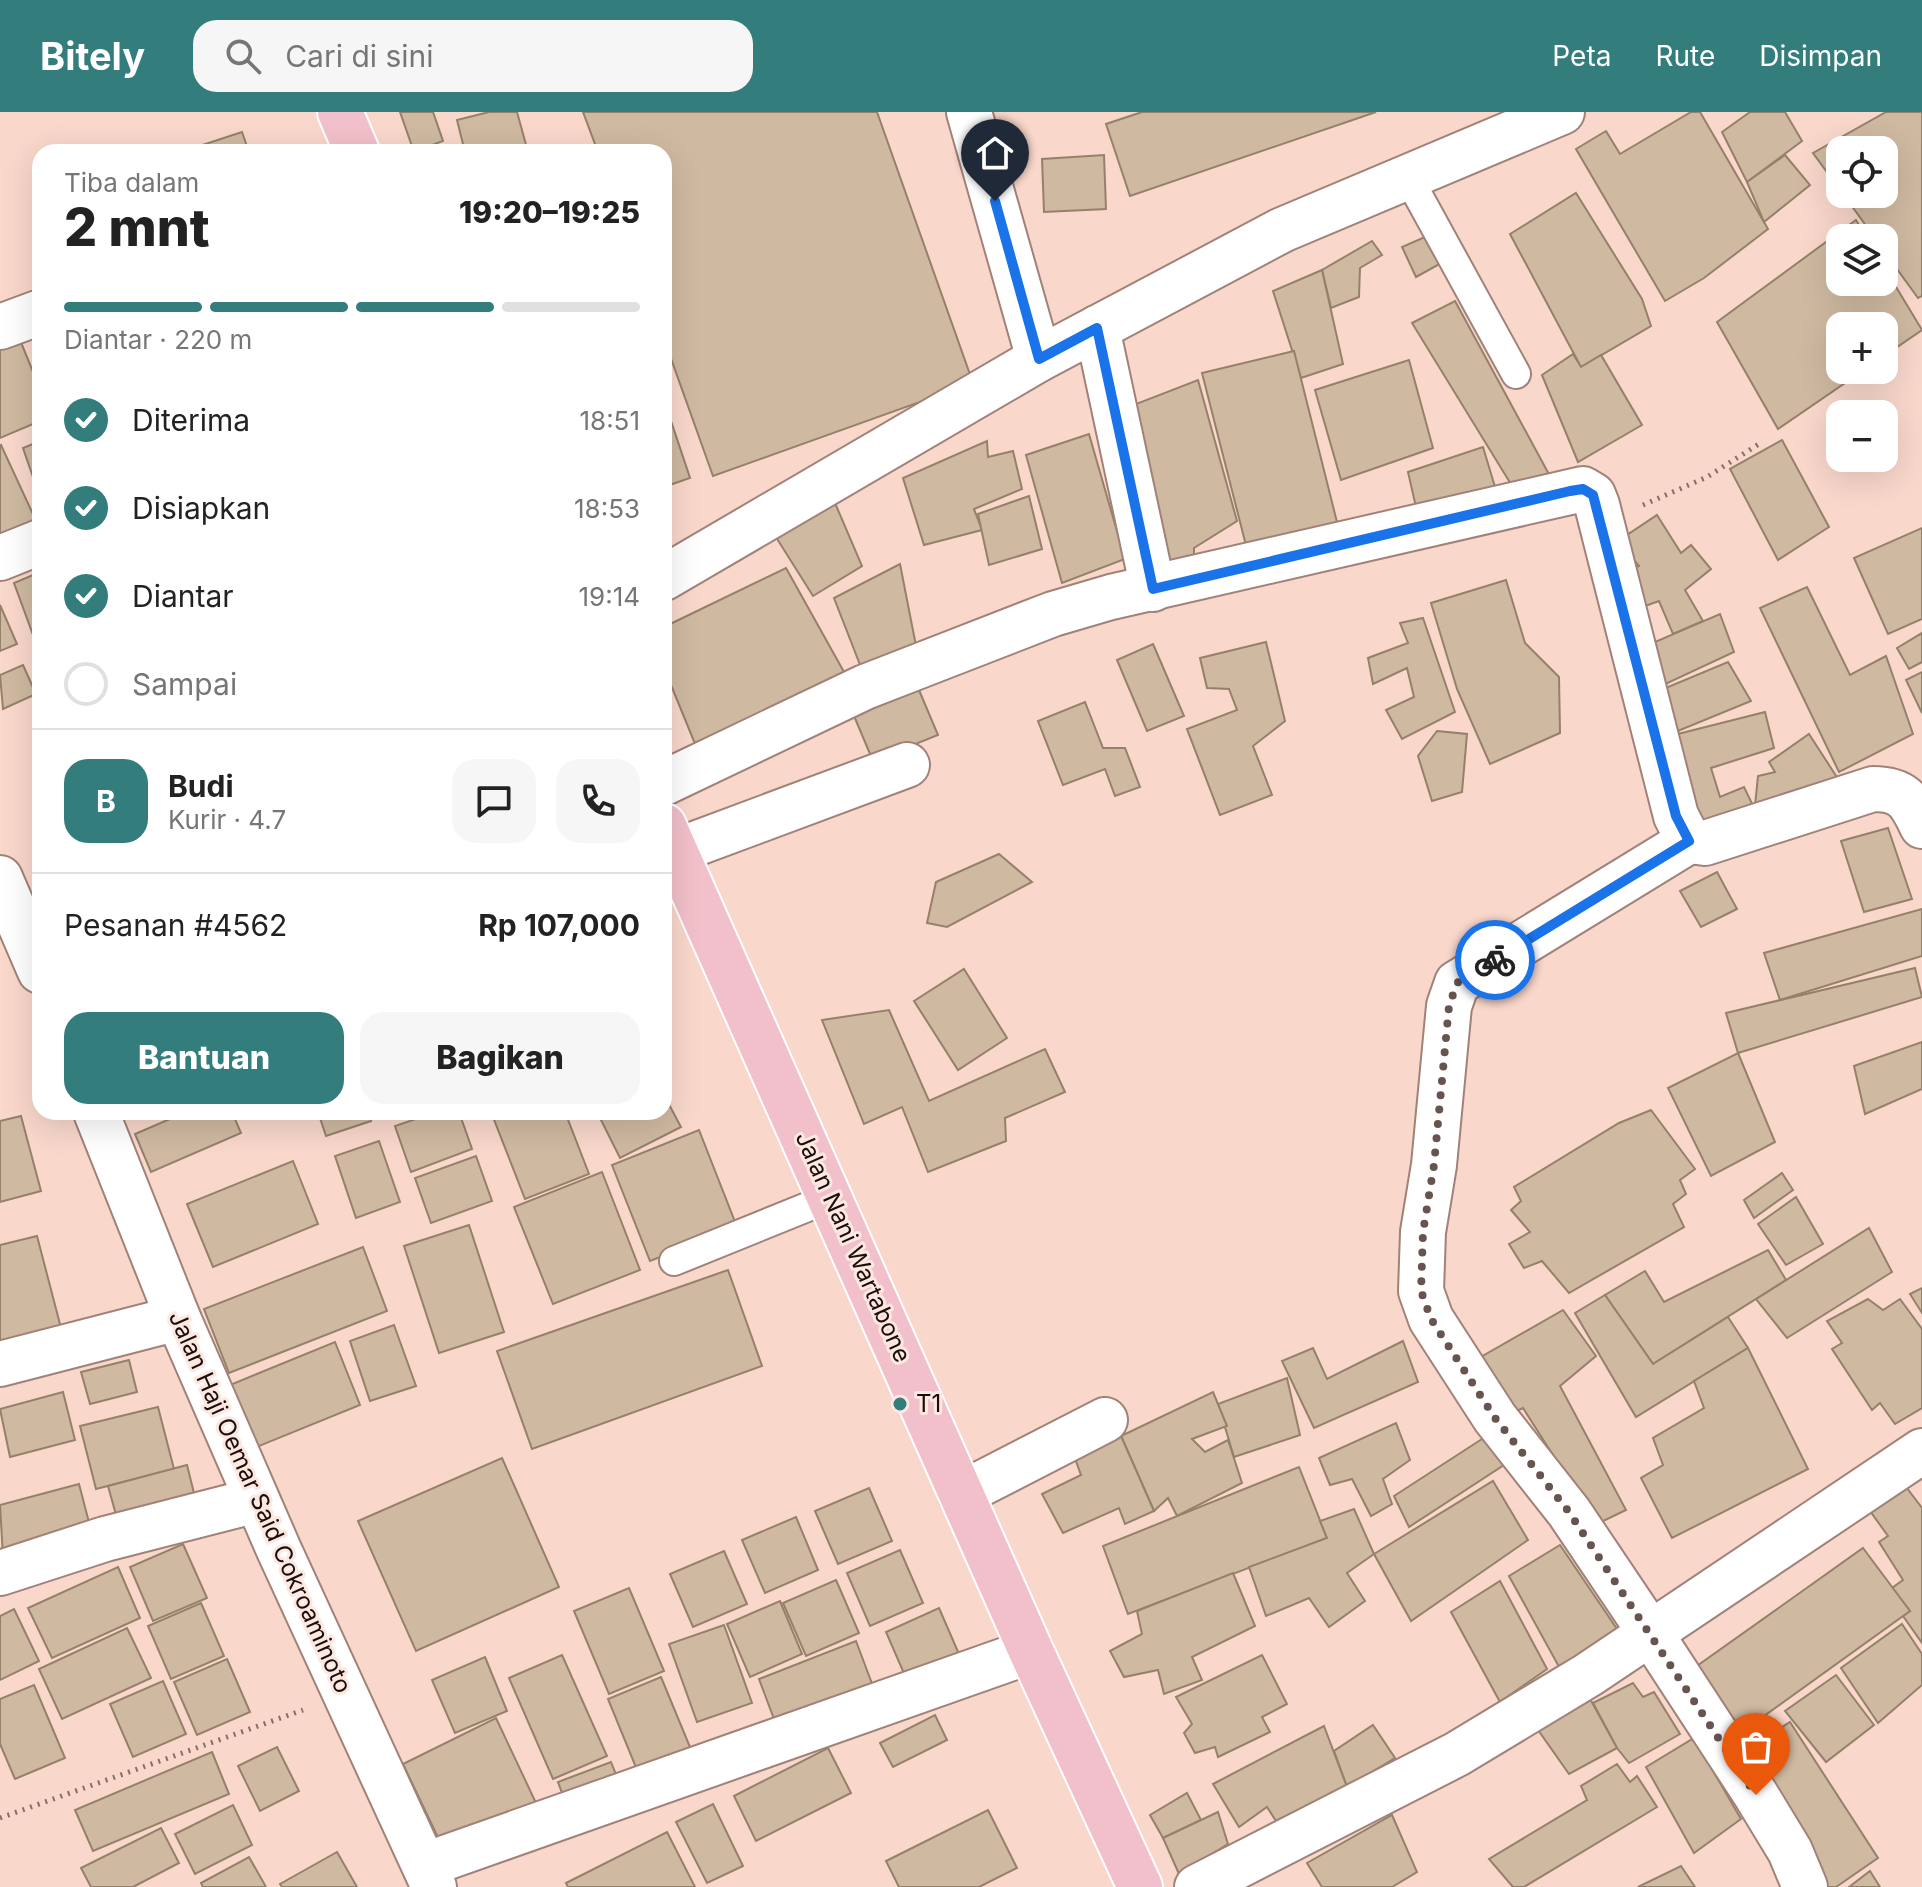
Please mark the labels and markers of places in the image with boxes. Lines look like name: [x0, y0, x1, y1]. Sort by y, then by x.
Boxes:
pin: [961, 119, 1029, 201]
place label: T1: [916, 1389, 941, 1418]
marker: T1: [891, 1395, 909, 1413]
pin: [1722, 1713, 1790, 1795]

